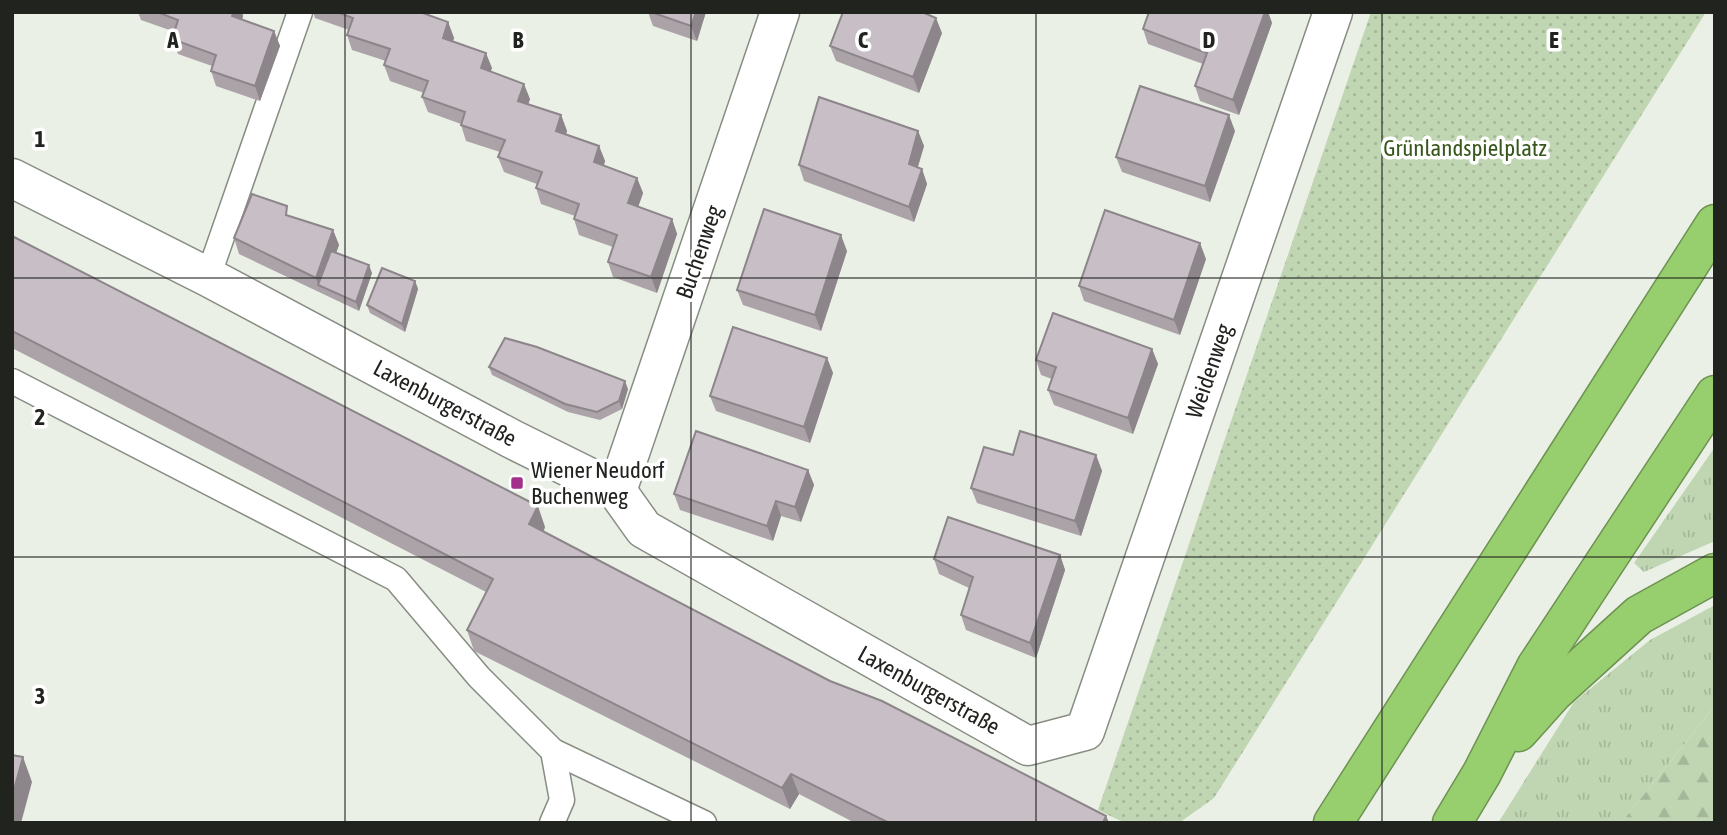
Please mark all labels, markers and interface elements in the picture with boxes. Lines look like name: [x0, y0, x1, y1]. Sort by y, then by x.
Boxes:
text: A: [166, 27, 179, 53]
text: B: [513, 27, 524, 53]
text: C: [858, 27, 869, 53]
text: D: [1203, 27, 1216, 53]
text: E: [1549, 27, 1559, 53]
text: 1: [35, 126, 46, 152]
park label: Grünlandspielplatz: [1383, 135, 1547, 161]
street label: Buchenweg: [671, 202, 727, 302]
street label: Weidenweg: [1181, 320, 1237, 422]
street label: Laxenburgerstraße: [369, 354, 521, 452]
text: 2: [35, 404, 45, 430]
place label: Wiener Neudorf Buchenweg: [531, 457, 665, 509]
marker: Wiener Neudorf Buchenweg: [509, 475, 525, 491]
street label: Laxenburgerstraße: [854, 640, 1004, 740]
text: 3: [35, 683, 45, 709]

